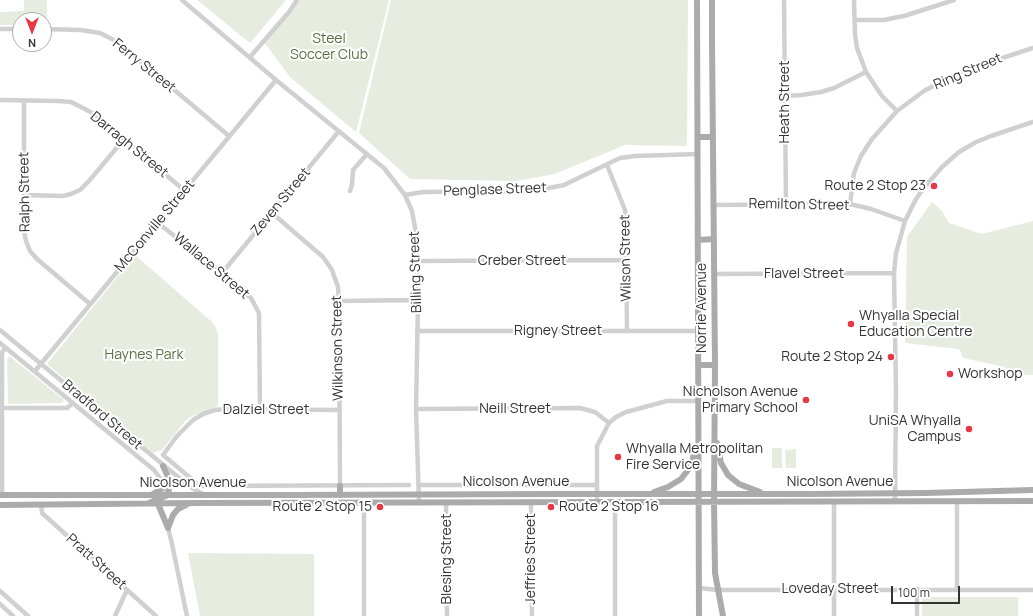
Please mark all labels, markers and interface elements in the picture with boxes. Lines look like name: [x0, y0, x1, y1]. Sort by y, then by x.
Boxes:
north arrow: [12, 12, 52, 52]
park label: Steel Soccer Club: [290, 31, 368, 64]
street label: Ferry Street: [109, 35, 179, 97]
text: N: [28, 36, 36, 51]
street label: Ring Street: [931, 50, 1005, 94]
street label: Heath Street: [777, 60, 793, 144]
street label: Darragh Street: [87, 108, 171, 182]
street label: Ralph Street: [16, 152, 34, 232]
street label: Zeven Street: [248, 165, 314, 239]
street label: McConville Street: [112, 176, 198, 276]
place label: Route 2 Stop 23: [824, 178, 926, 194]
street label: Penglase Street: [443, 180, 547, 200]
marker: Route 2 Stop 23: [929, 181, 939, 191]
street label: Remilton Street: [748, 196, 850, 214]
street label: Wilson Street: [617, 214, 635, 302]
street label: Wallace Street: [170, 229, 252, 303]
street label: Billing Street: [406, 231, 426, 313]
street label: Creber Street: [478, 253, 566, 269]
street label: Norrie Avenue: [694, 263, 710, 353]
street label: Flavel Street: [764, 266, 844, 282]
street label: Wilkinson Street: [329, 295, 347, 401]
place label: Whyalla Special Education Centre: [859, 308, 972, 340]
marker: Whyalla Special Education Centre: [846, 319, 856, 329]
street label: Rigney Street: [514, 323, 602, 339]
park label: Haynes Park: [105, 347, 183, 363]
place label: Route 2 Stop 24: [781, 349, 883, 365]
marker: Route 2 Stop 24: [886, 352, 896, 362]
place label: Workshop: [958, 366, 1023, 382]
marker: Workshop: [945, 369, 955, 379]
street label: Bradford Street: [58, 377, 146, 453]
place label: Nicholson Avenue Primary School: [683, 384, 798, 416]
marker: Nicholson Avenue Primary School: [801, 395, 811, 405]
street label: Neill Street: [479, 401, 551, 417]
street label: Dalziel Street: [223, 402, 309, 418]
place label: UniSA Whyalla Campus: [869, 413, 961, 446]
marker: UniSA Whyalla Campus: [964, 424, 974, 434]
place label: Whyalla Metropolitan Fire Service: [626, 441, 763, 474]
marker: Whyalla Metropolitan Fire Service: [613, 452, 623, 462]
street label: Nicolson Avenue: [463, 474, 569, 490]
street label: Nicolson Avenue: [787, 474, 893, 490]
street label: Nicolson Avenue: [140, 475, 246, 491]
place label: Route 2 Stop 15: [273, 499, 372, 515]
place label: Route 2 Stop 16: [559, 499, 659, 515]
marker: Route 2 Stop 15: [375, 502, 385, 512]
marker: Route 2 Stop 16: [546, 502, 556, 512]
street label: Blesing Street: [439, 513, 455, 605]
street label: Jeffries Street: [523, 513, 539, 605]
street label: Pratt Street: [62, 531, 130, 593]
scale bar: [893, 578, 962, 604]
street label: Loveday Street: [781, 581, 879, 597]
text: 100 m: [898, 584, 930, 601]

